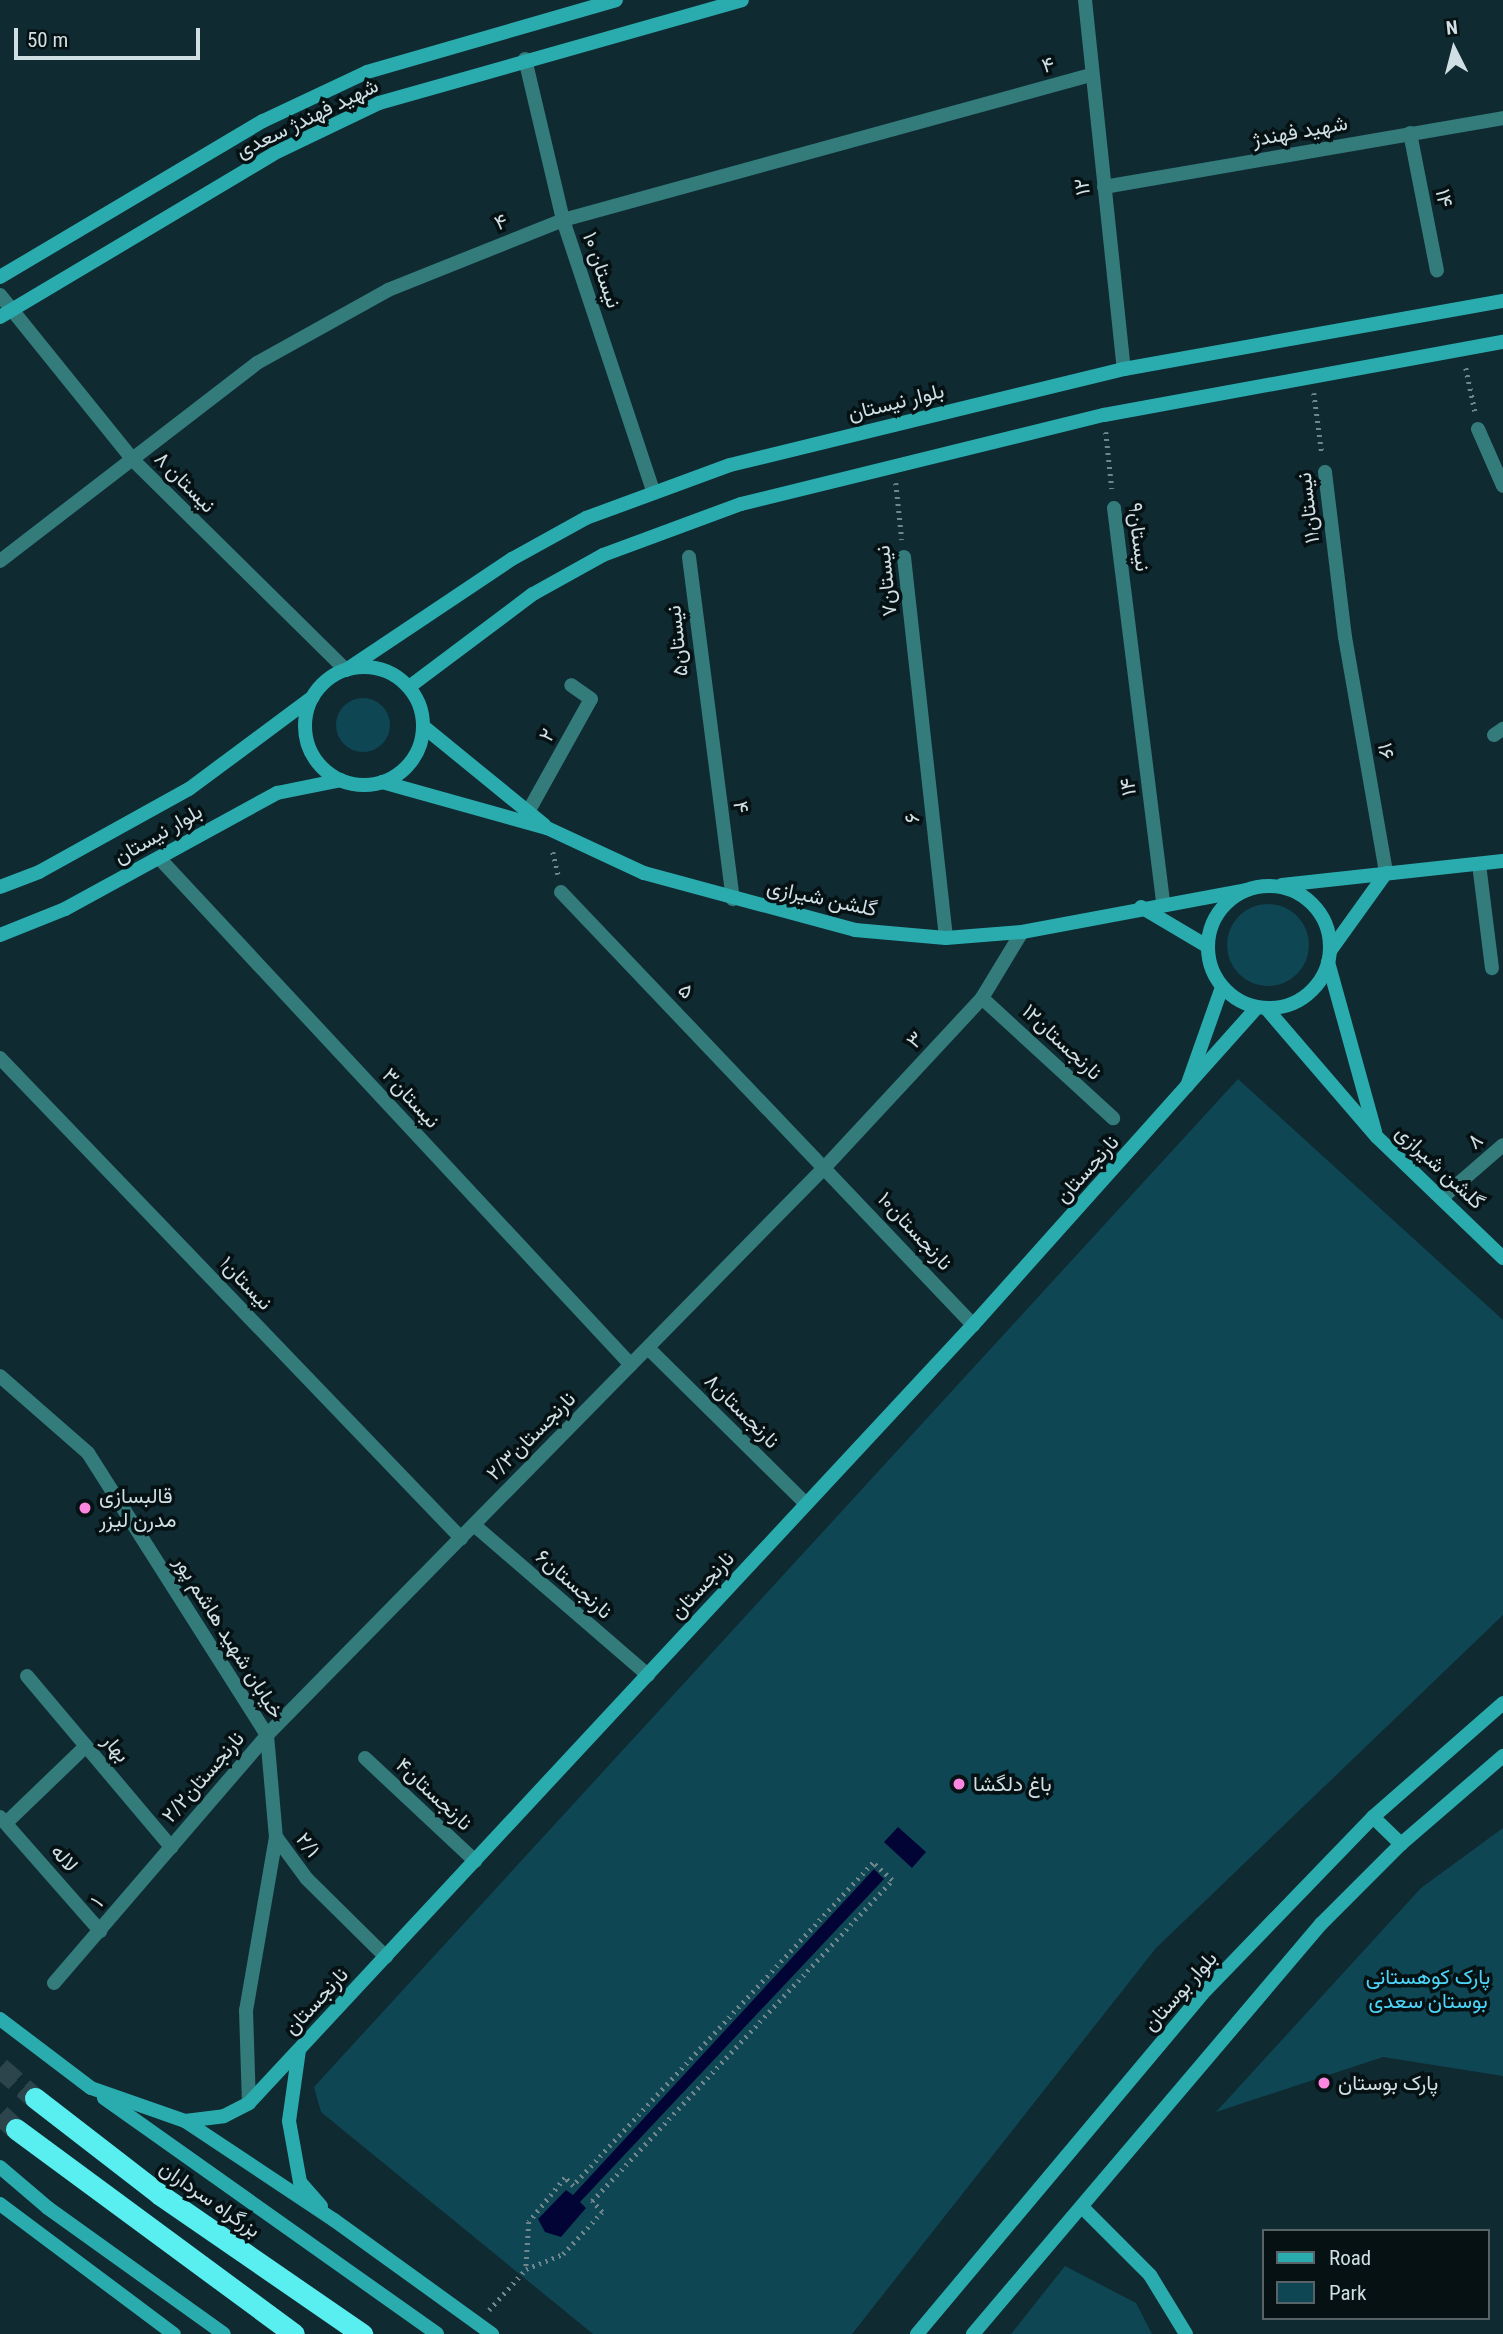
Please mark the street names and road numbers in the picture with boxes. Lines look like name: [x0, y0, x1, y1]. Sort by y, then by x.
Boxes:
street label: ۴: [1039, 51, 1057, 79]
street label: شهید فهندژ سعدی: [232, 73, 382, 163]
street label: شهید فهندژ: [1250, 110, 1350, 152]
street label: ۱۲: [1068, 177, 1096, 197]
street label: ۱۴: [1430, 187, 1458, 209]
street label: ۴: [491, 208, 511, 236]
street label: نیستان ۱۰: [577, 229, 627, 311]
street label: بلوار نیستان: [845, 378, 947, 426]
street label: نیستان ۸: [149, 446, 221, 518]
street label: ۱۱نیستان: [1291, 471, 1325, 545]
street label: ۹نیستان: [1122, 501, 1156, 573]
street label: ۷نیستان: [870, 544, 902, 618]
street label: ۵نیستان: [661, 604, 693, 678]
street label: ۲: [533, 724, 561, 746]
street label: ۱۶: [1372, 741, 1400, 761]
street label: ۱۴: [1114, 777, 1142, 797]
street label: بلوار نیستان: [109, 799, 207, 869]
street label: ۴: [728, 799, 754, 815]
street label: ۶: [899, 812, 925, 824]
street label: گلشن شیرازی: [765, 874, 879, 922]
street label: ۵: [673, 978, 699, 1004]
street label: ۱۲نارنجستان: [1017, 999, 1107, 1085]
street label: ۳: [901, 1026, 929, 1054]
street label: ۳نیستان: [377, 1063, 445, 1133]
street label: گلشن شیرازی: [1390, 1120, 1490, 1214]
street label: ۸: [1462, 1127, 1488, 1155]
street label: نارنجستان: [1050, 1130, 1124, 1208]
street label: ۱۰نارنجستان: [872, 1187, 958, 1275]
street label: ۱نیستان: [214, 1251, 278, 1315]
street label: ۸نارنجستان: [699, 1368, 785, 1454]
street label: ۲/۳نارنجستان: [481, 1386, 581, 1486]
street label: ۶نارنجستان: [531, 1544, 617, 1624]
street label: نارنجستان: [664, 1546, 740, 1624]
street label: خیابان شهید هاشم پور: [169, 1551, 289, 1723]
street label: ۲/۲نارنجستان: [156, 1726, 250, 1828]
street label: بهار: [97, 1729, 135, 1767]
street label: ۴نارنجستان: [391, 1752, 477, 1836]
street label: ۲/۱: [290, 1827, 326, 1863]
street label: لاله ‍: [45, 1839, 87, 1881]
street label: ۱: [85, 1892, 109, 1912]
street label: بلوار بوستان: [1138, 1946, 1222, 2036]
street label: نارنجستان: [278, 1962, 354, 2040]
street label: بزرگراه سرداران: [155, 2155, 265, 2243]

